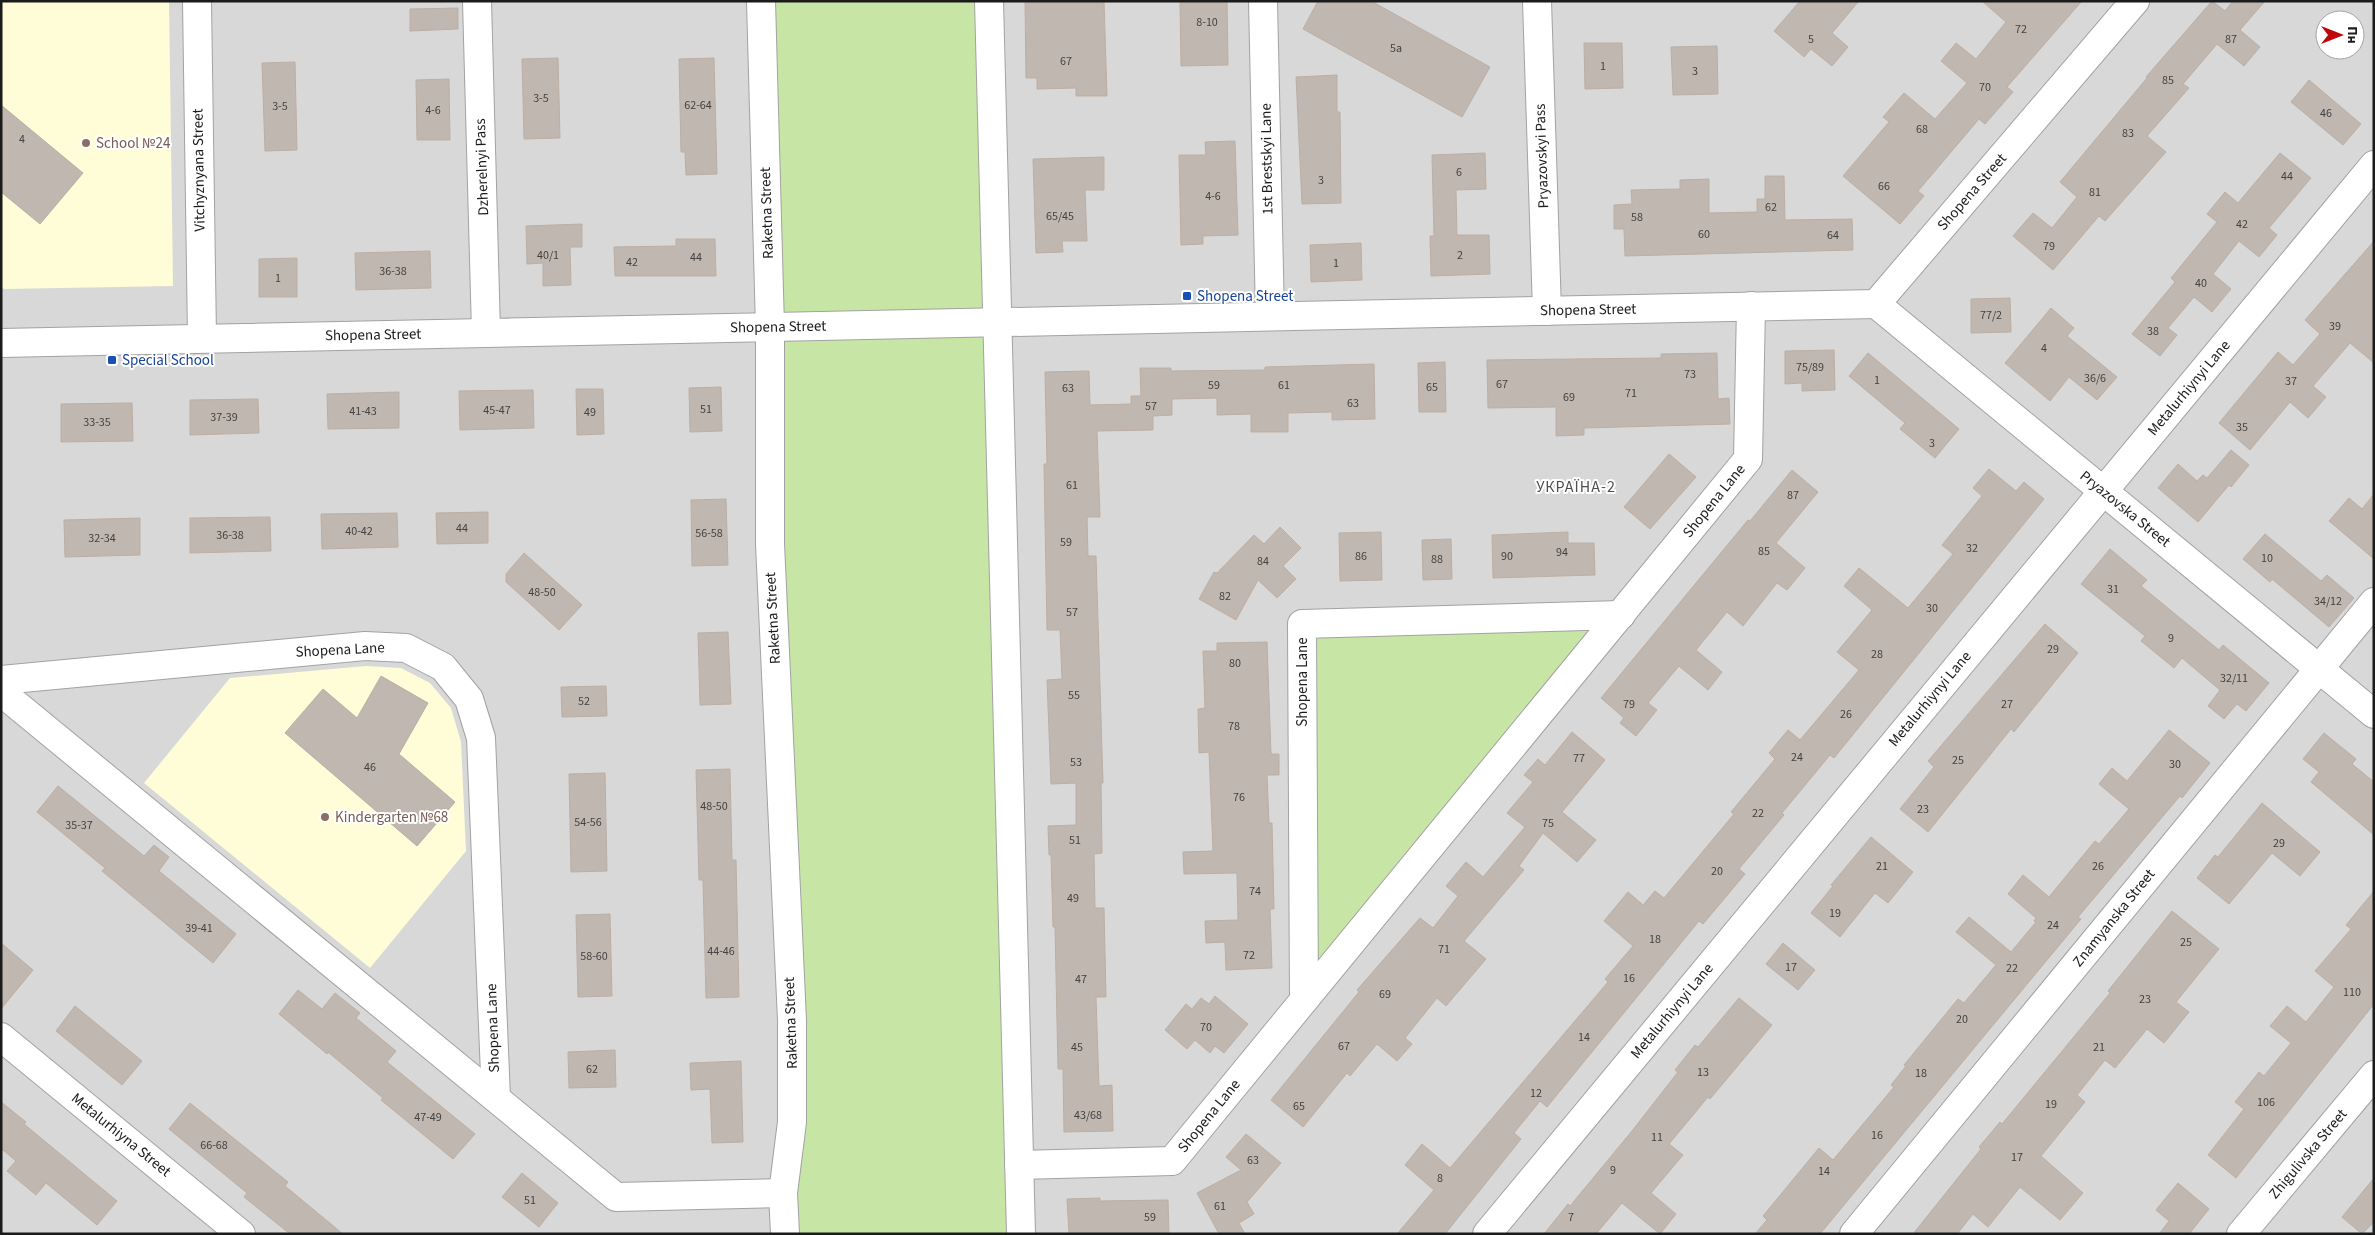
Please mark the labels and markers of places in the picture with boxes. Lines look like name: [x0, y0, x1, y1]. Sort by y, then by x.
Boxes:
place label: School №24: [96, 133, 171, 154]
marker: School №24: [80, 137, 92, 149]
place label: Shopena Street: [1197, 286, 1293, 307]
marker: Shopena Street: [1181, 290, 1193, 302]
place label: Special School: [122, 350, 214, 371]
marker: Special School: [106, 354, 118, 366]
place label: Kindergarten №68: [335, 807, 448, 828]
marker: Kindergarten №68: [319, 811, 331, 823]

